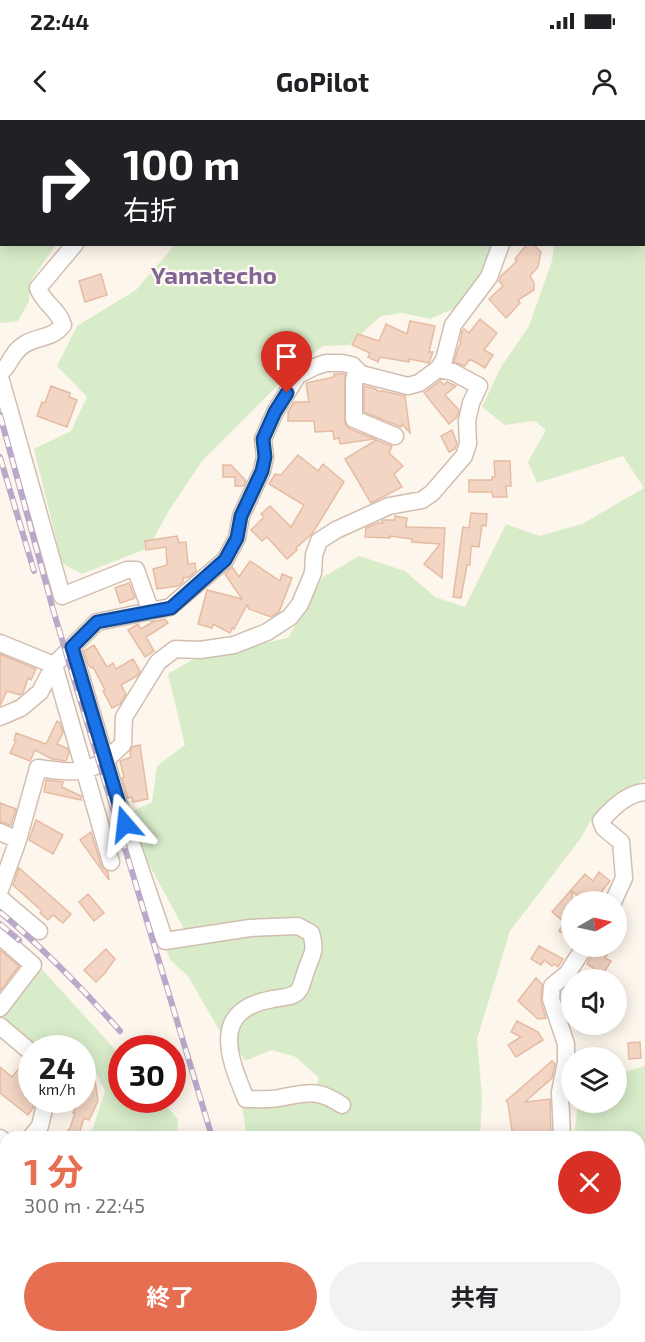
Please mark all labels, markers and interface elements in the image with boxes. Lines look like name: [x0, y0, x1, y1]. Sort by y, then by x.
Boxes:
text: 22:44: [30, 8, 89, 34]
icon: back: [24, 65, 57, 98]
text: GoPilot: [276, 65, 369, 97]
icon: person: [588, 65, 621, 98]
text: 100 m: [123, 138, 240, 188]
icon: right: [24, 144, 102, 222]
text: 右折: [123, 193, 177, 225]
district label: Yamatecho: [151, 260, 277, 289]
pin: [261, 331, 312, 393]
icon: arrive: [270, 340, 303, 373]
position arrow: [93, 792, 157, 856]
north arrow: [561, 891, 627, 957]
map controls: [561, 891, 627, 1113]
button: sound: [561, 969, 627, 1035]
speed limit sign: 30: [108, 1035, 186, 1113]
button: layers: [561, 1047, 627, 1113]
text: 24: [39, 1049, 75, 1085]
text: km/h: [38, 1080, 76, 1098]
text: 1 分: [24, 1149, 83, 1192]
button: close: [558, 1151, 621, 1214]
text: 300 m · 22:45: [24, 1193, 145, 1217]
button: 終了: [24, 1262, 317, 1331]
button: 共有: [329, 1262, 621, 1331]

